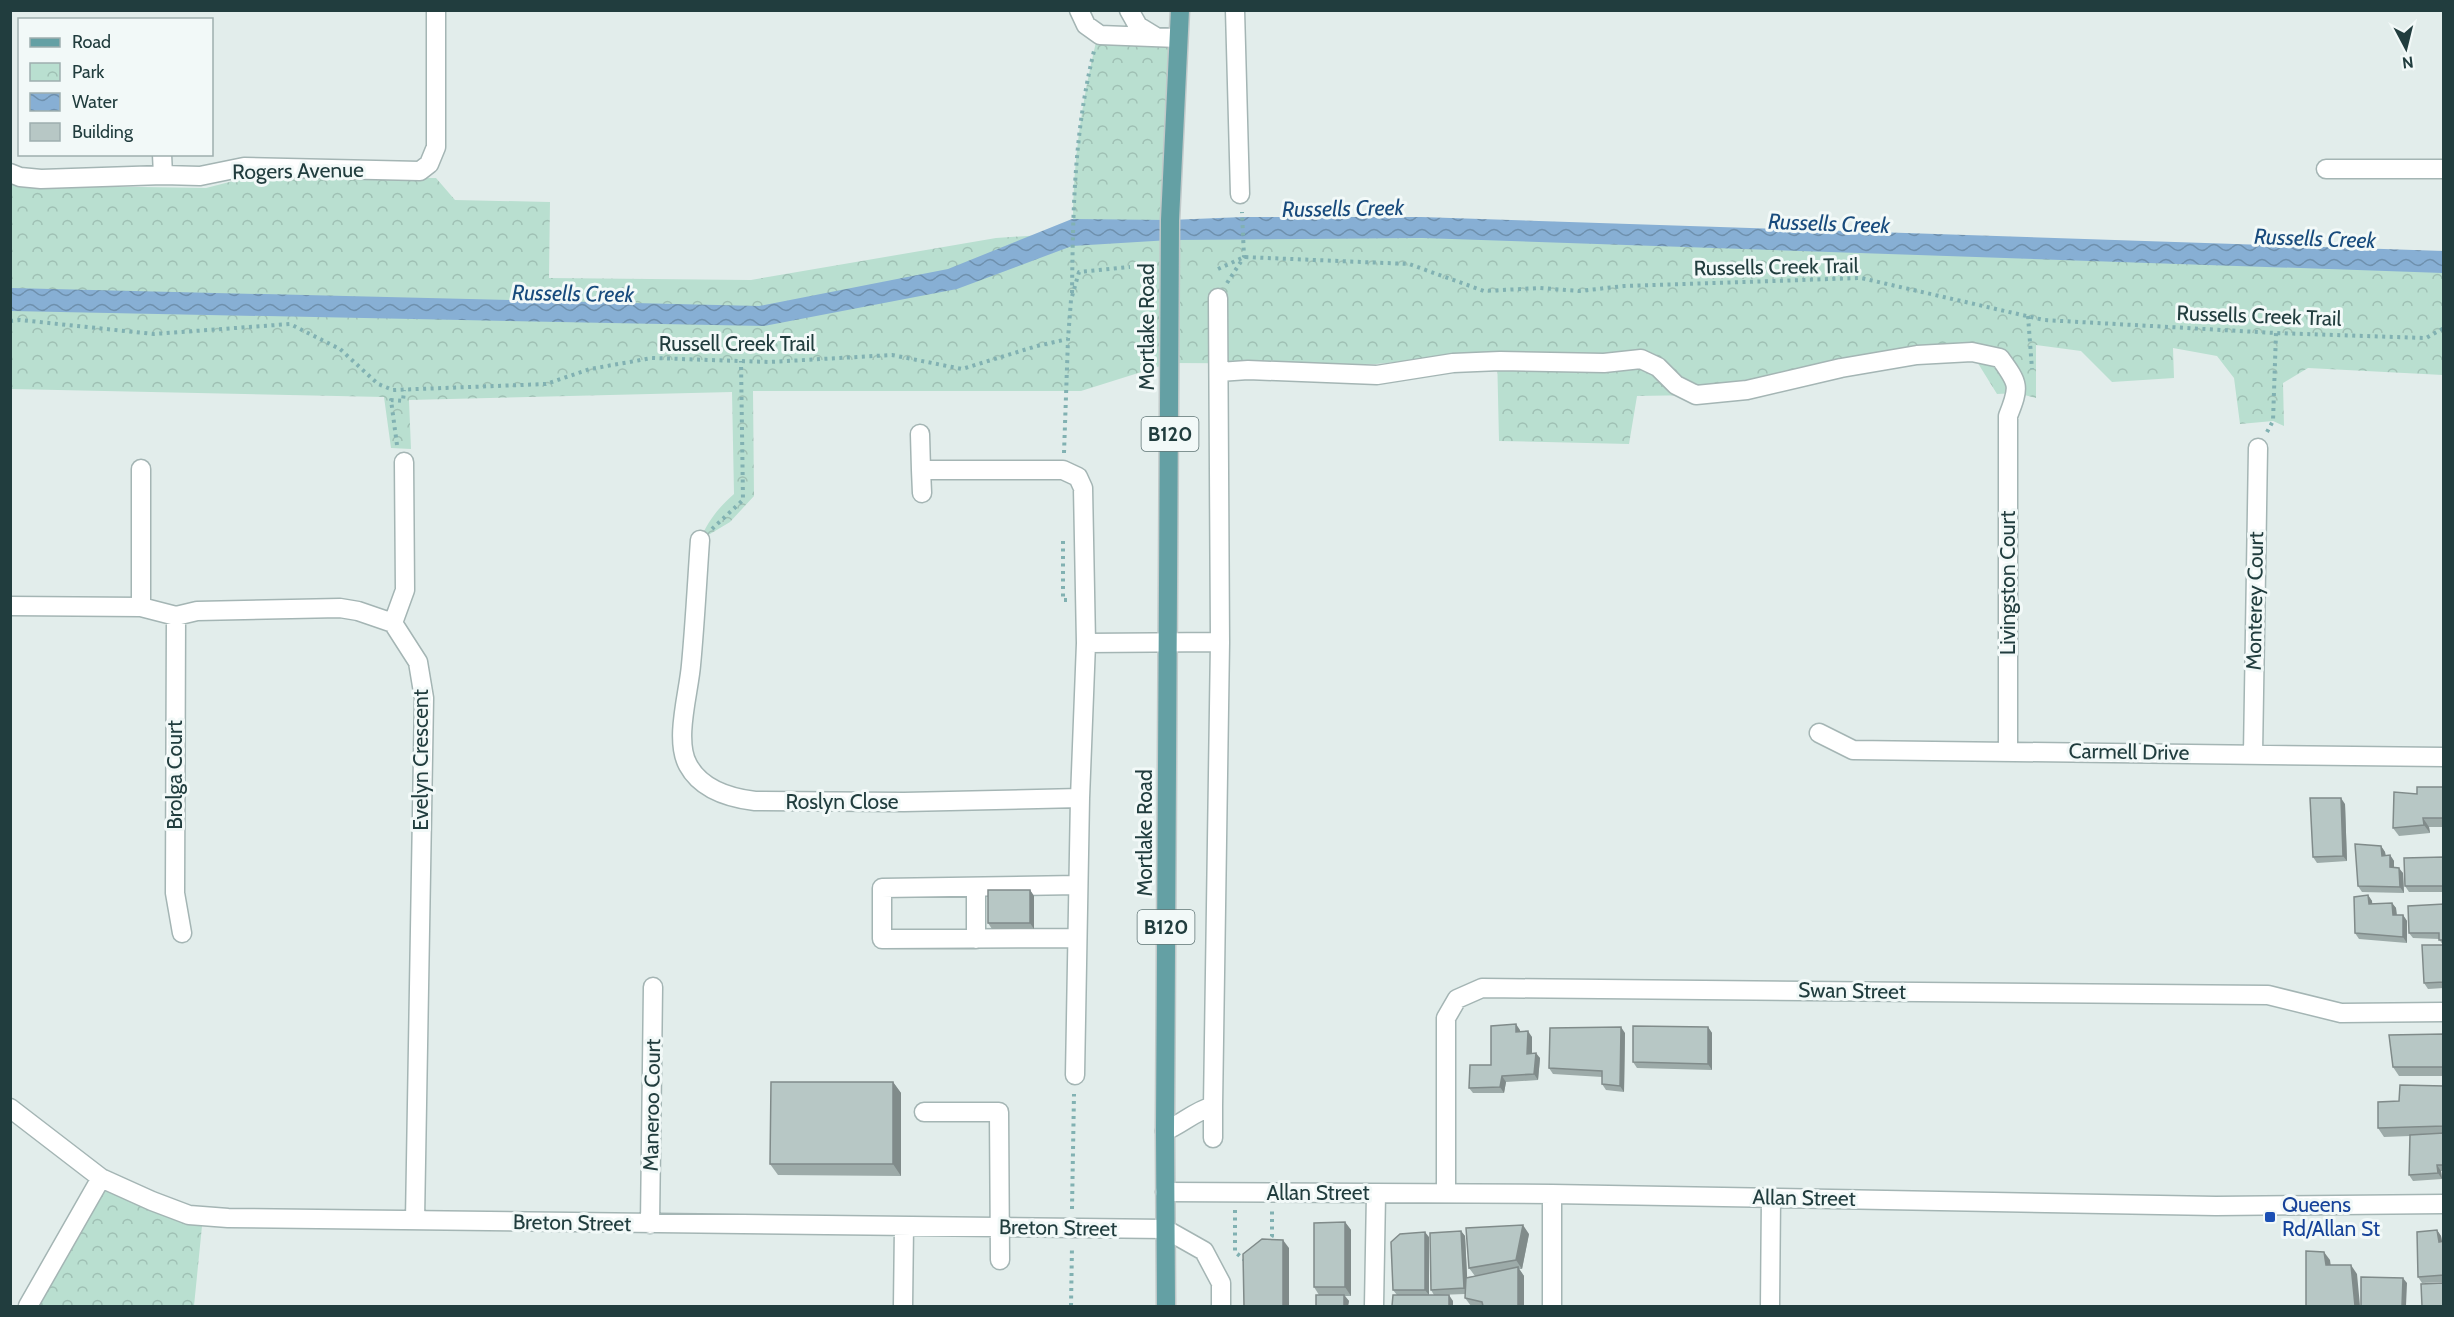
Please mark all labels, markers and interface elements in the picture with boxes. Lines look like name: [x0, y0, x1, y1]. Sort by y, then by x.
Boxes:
legend: [18, 18, 213, 156]
north arrow: [2376, 18, 2436, 78]
text: Road: [72, 31, 111, 53]
text: N: [2401, 52, 2415, 73]
text: Park: [72, 61, 105, 83]
text: Water: [72, 91, 118, 113]
text: Building: [72, 121, 134, 143]
street label: Rogers Avenue: [232, 157, 364, 184]
water label: Russells Creek: [1282, 194, 1405, 223]
water label: Russells Creek: [1767, 208, 1891, 239]
water label: Russells Creek: [2253, 223, 2377, 254]
street label: Russells Creek Trail: [1693, 253, 1859, 280]
street label: Mortlake Road: [1134, 263, 1159, 391]
water label: Russells Creek: [512, 279, 635, 308]
street label: Russells Creek Trail: [2176, 300, 2342, 331]
street label: Russell Creek Trail: [659, 331, 815, 356]
road number: B120: [1142, 417, 1198, 451]
street label: Livingston Court: [1995, 511, 2020, 655]
street label: Monterey Court: [2241, 531, 2268, 671]
street label: Evelyn Crescent: [408, 689, 433, 831]
street label: Brolga Court: [162, 720, 187, 830]
street label: Carmell Drive: [2069, 738, 2190, 765]
street label: Mortlake Road: [1132, 769, 1157, 897]
street label: Roslyn Close: [785, 789, 899, 814]
road number: B120: [1138, 910, 1194, 944]
street label: Swan Street: [1798, 977, 1906, 1004]
street label: Maneroo Court: [638, 1038, 665, 1171]
street label: Allan Street: [1266, 1180, 1370, 1205]
street label: Allan Street: [1752, 1184, 1856, 1211]
place label: Queens Rd/Allan St: [2282, 1192, 2380, 1241]
street label: Breton Street: [513, 1209, 631, 1236]
marker: Queens Rd/Allan St: [2263, 1210, 2277, 1224]
street label: Breton Street: [999, 1214, 1117, 1241]

